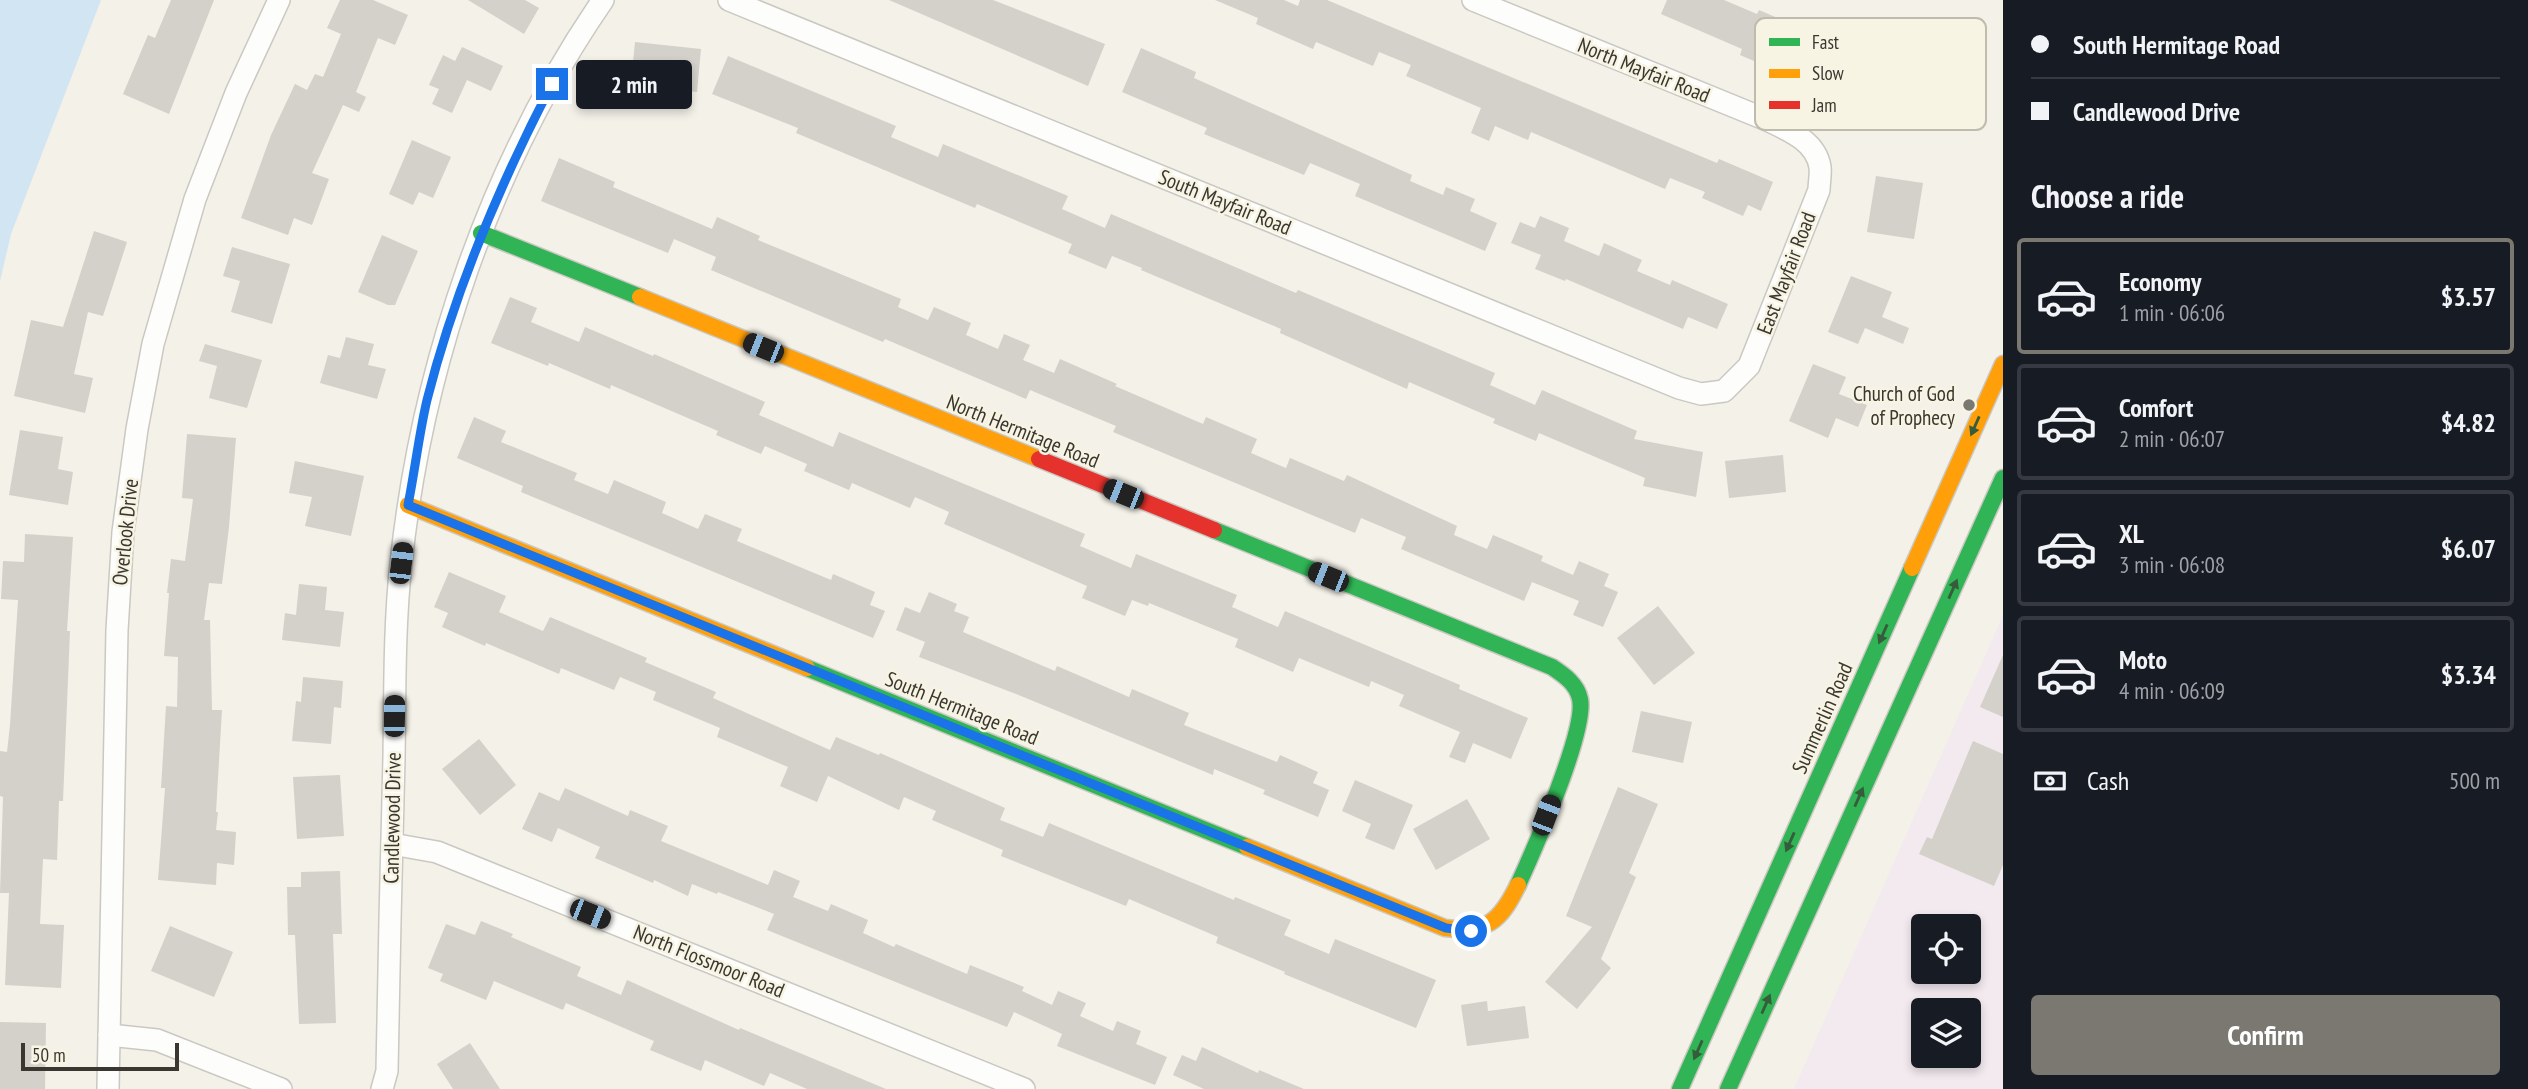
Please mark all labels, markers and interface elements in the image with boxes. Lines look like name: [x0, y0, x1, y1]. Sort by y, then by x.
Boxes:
legend: [1755, 18, 1986, 130]
text: South Hermitage Road: [2073, 28, 2280, 61]
text: Fast: [1812, 30, 1840, 54]
street label: North Mayfair Road: [1574, 31, 1714, 109]
callout: 2 min: [576, 60, 692, 108]
text: Slow: [1812, 61, 1845, 85]
route end: [536, 68, 568, 100]
text: 2 min: [611, 70, 657, 99]
text: Jam: [1811, 93, 1837, 117]
text: Candlewood Drive: [2073, 95, 2240, 128]
street label: South Mayfair Road: [1155, 163, 1295, 241]
text: Choose a ride: [2031, 175, 2184, 217]
street label: East Mayfair Road: [1750, 208, 1822, 338]
icon: car: [2035, 265, 2098, 328]
text: Economy: [2119, 265, 2201, 298]
text: $3.57: [2441, 280, 2496, 313]
text: 1 min · 06:06: [2119, 298, 2225, 327]
car: [740, 330, 787, 366]
place label: Church of God of Prophecy: [1853, 380, 1955, 431]
street label: North Hermitage Road: [943, 388, 1103, 474]
icon: car: [2035, 391, 2098, 454]
text: Comfort: [2119, 391, 2193, 424]
marker: Church of God of Prophecy: [1961, 397, 1977, 413]
text: $4.82: [2441, 406, 2496, 439]
one-way arrow: [1969, 416, 1981, 436]
text: 2 min · 06:07: [2119, 424, 2225, 453]
car: [1100, 476, 1147, 512]
street label: Overlook Drive: [106, 477, 144, 587]
icon: car: [2035, 517, 2098, 580]
text: XL: [2119, 517, 2144, 550]
text: $6.07: [2441, 532, 2496, 565]
car: [389, 541, 414, 585]
text: 3 min · 06:08: [2119, 550, 2225, 579]
car: [1305, 559, 1352, 595]
one-way arrow: [1947, 579, 1959, 599]
one-way arrow: [1877, 624, 1889, 644]
icon: car: [2035, 643, 2098, 706]
text: Moto: [2119, 643, 2167, 676]
street label: Summerlin Road: [1786, 658, 1858, 778]
text: $3.34: [2441, 658, 2496, 691]
street label: South Hermitage Road: [881, 665, 1043, 751]
text: 4 min · 06:09: [2119, 676, 2225, 705]
car: [384, 695, 405, 737]
street label: Candlewood Drive: [377, 752, 407, 884]
icon: cash: [2031, 762, 2069, 800]
text: Cash: [2087, 764, 2129, 797]
text: 500 m: [2449, 766, 2500, 795]
one-way arrow: [1853, 787, 1865, 807]
car: [1529, 792, 1564, 838]
one-way arrow: [1784, 832, 1796, 852]
car: [567, 896, 614, 932]
map controls: [1911, 914, 1981, 1068]
button: locate: [1911, 914, 1981, 984]
route start: [1455, 915, 1487, 947]
street label: North Flossmoor Road: [629, 918, 789, 1004]
one-way arrow: [1760, 994, 1772, 1014]
button: Confirm: [2031, 995, 2500, 1075]
button: layers: [1911, 998, 1981, 1068]
scale bar: [21, 1040, 178, 1072]
one-way arrow: [1692, 1040, 1704, 1060]
text: 50 m: [32, 1043, 66, 1067]

